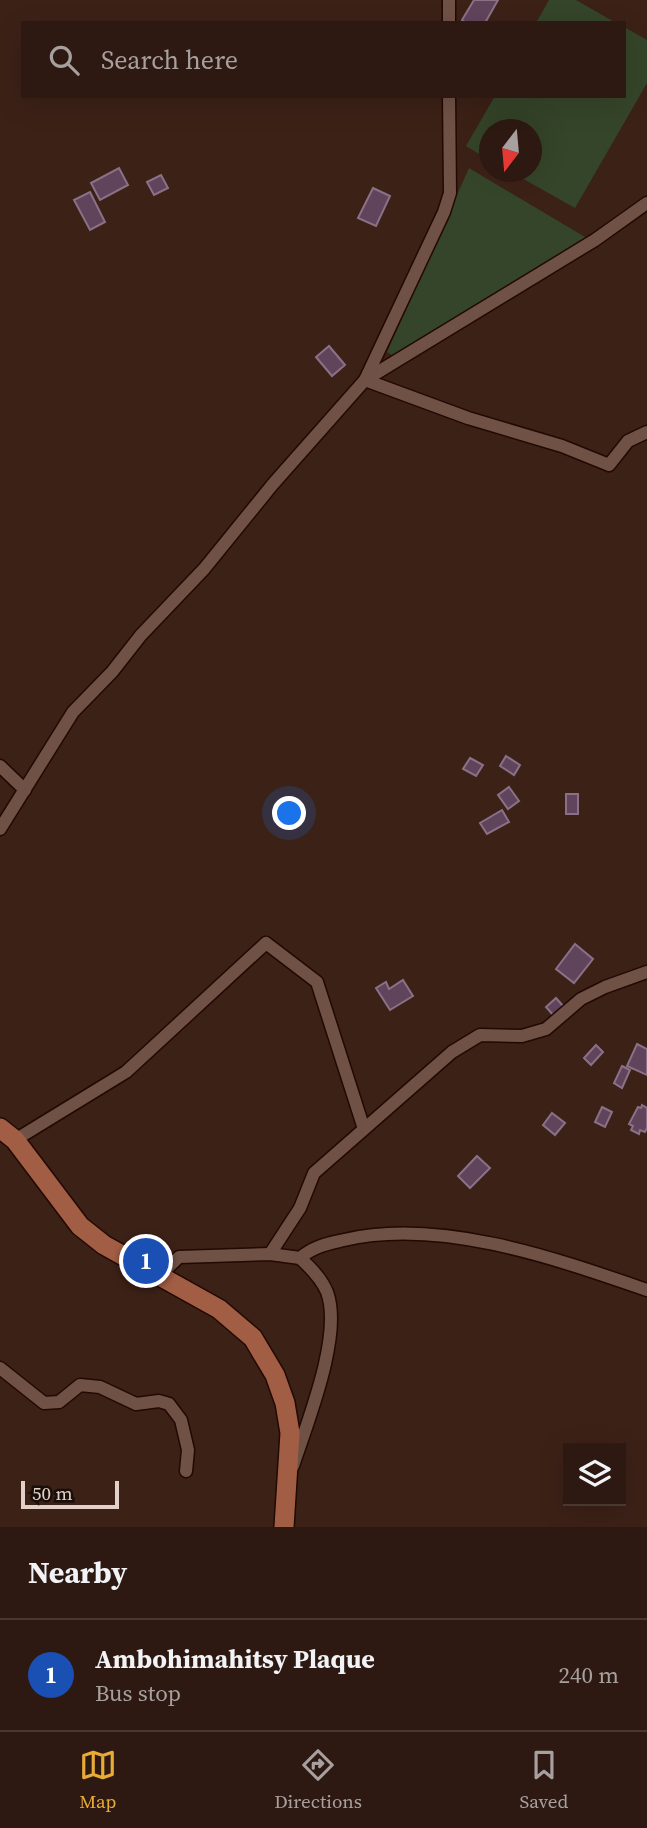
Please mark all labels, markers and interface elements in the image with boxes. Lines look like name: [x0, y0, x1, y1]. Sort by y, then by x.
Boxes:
search box: [21, 21, 626, 98]
icon: search: [45, 41, 83, 79]
text: Search here: [101, 42, 238, 78]
north arrow: [479, 119, 542, 182]
your location: [272, 796, 306, 830]
pin: 1: [123, 1235, 169, 1287]
map controls: [563, 1443, 626, 1506]
button: layers: [563, 1443, 626, 1506]
scale bar: [21, 1478, 119, 1510]
text: 50 m: [32, 1480, 73, 1506]
text: Nearby: [28, 1552, 127, 1593]
text: Ambohimahitsy Plaque: [95, 1641, 375, 1677]
text: 1: [45, 1659, 57, 1691]
text: 240 m: [558, 1659, 619, 1691]
text: Bus stop: [95, 1677, 181, 1709]
tab: Map: [79, 1746, 117, 1814]
tab: Directions: [274, 1746, 362, 1814]
tab: Saved: [520, 1746, 568, 1814]

